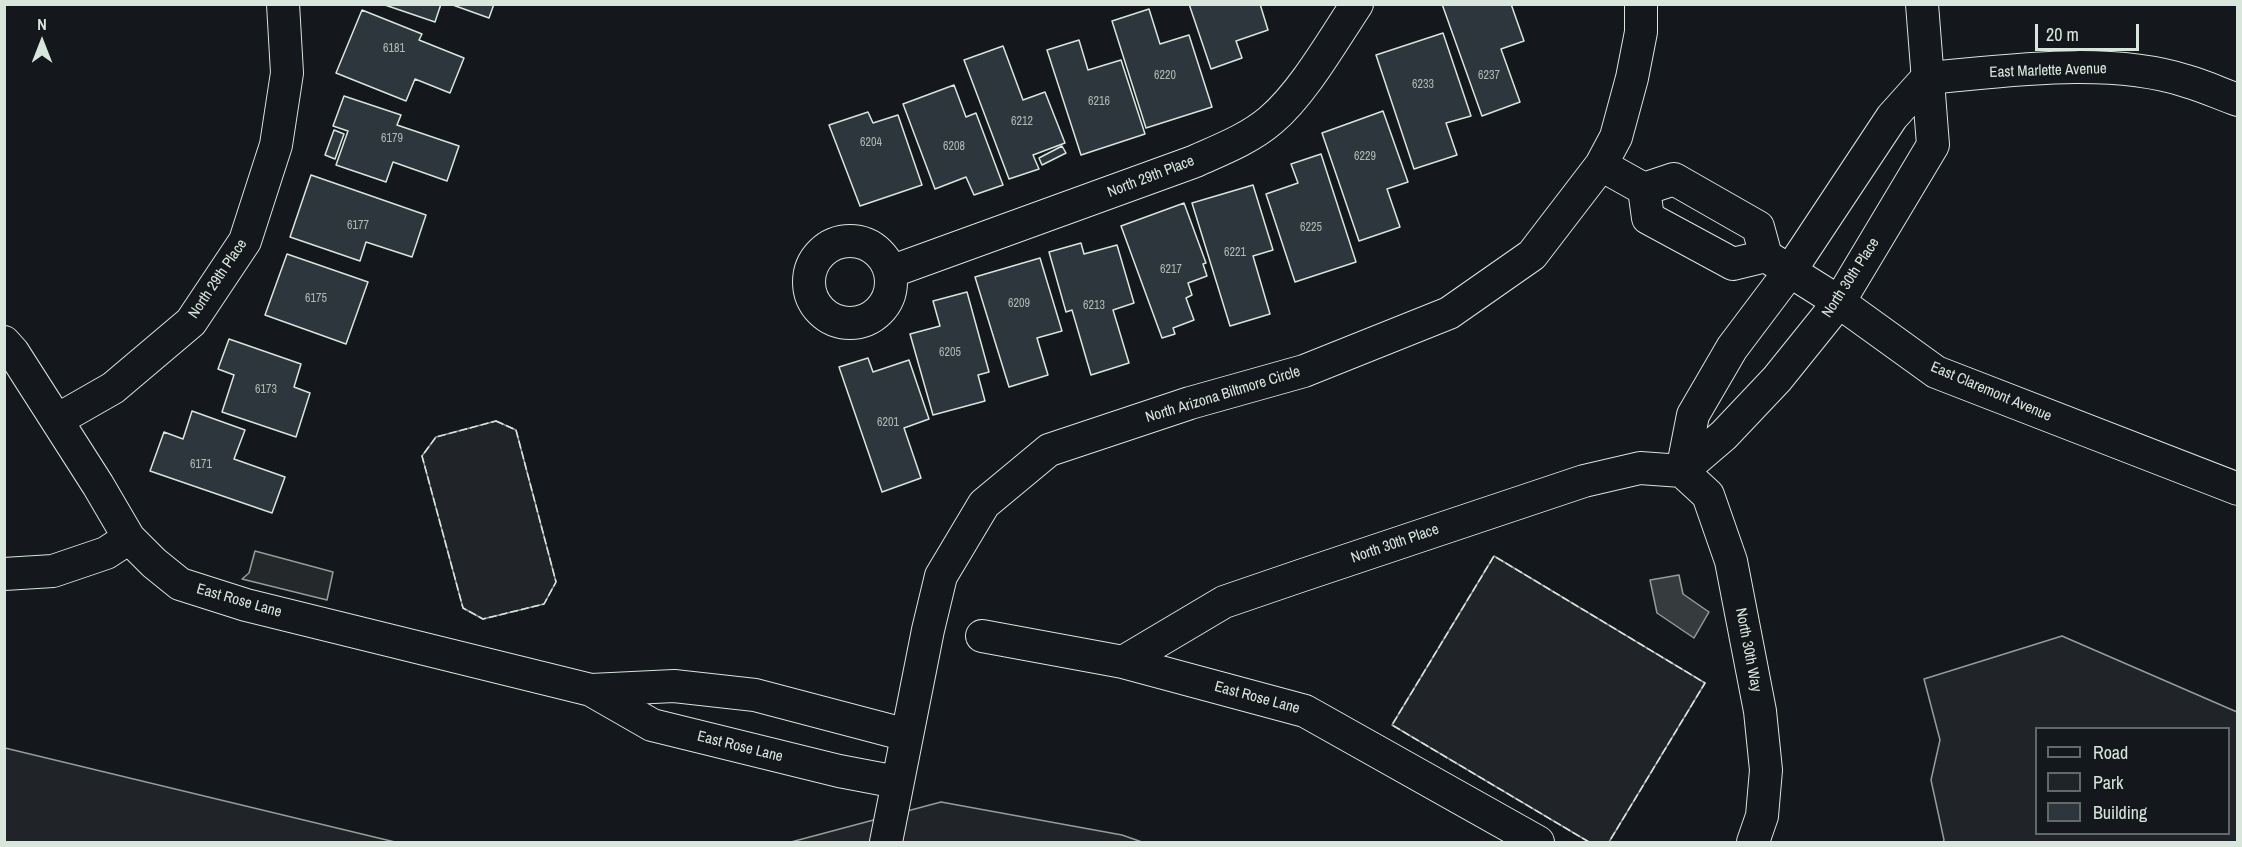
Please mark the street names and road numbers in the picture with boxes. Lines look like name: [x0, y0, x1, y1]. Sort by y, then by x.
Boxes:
street label: East Marlette Avenue: [1989, 60, 2107, 82]
street label: North 29th Place: [1105, 152, 1197, 202]
street label: North 30th Place: [1819, 235, 1883, 321]
street label: North 29th Place: [185, 236, 251, 322]
street label: East Claremont Avenue: [1928, 358, 2054, 426]
street label: North Arizona Biltmore Circle: [1144, 363, 1302, 427]
street label: North 30th Place: [1349, 521, 1441, 567]
street label: East Rose Lane: [194, 580, 284, 622]
street label: North 30th Way: [1731, 607, 1765, 693]
street label: East Rose Lane: [1212, 678, 1302, 718]
street label: East Rose Lane: [695, 728, 785, 766]

